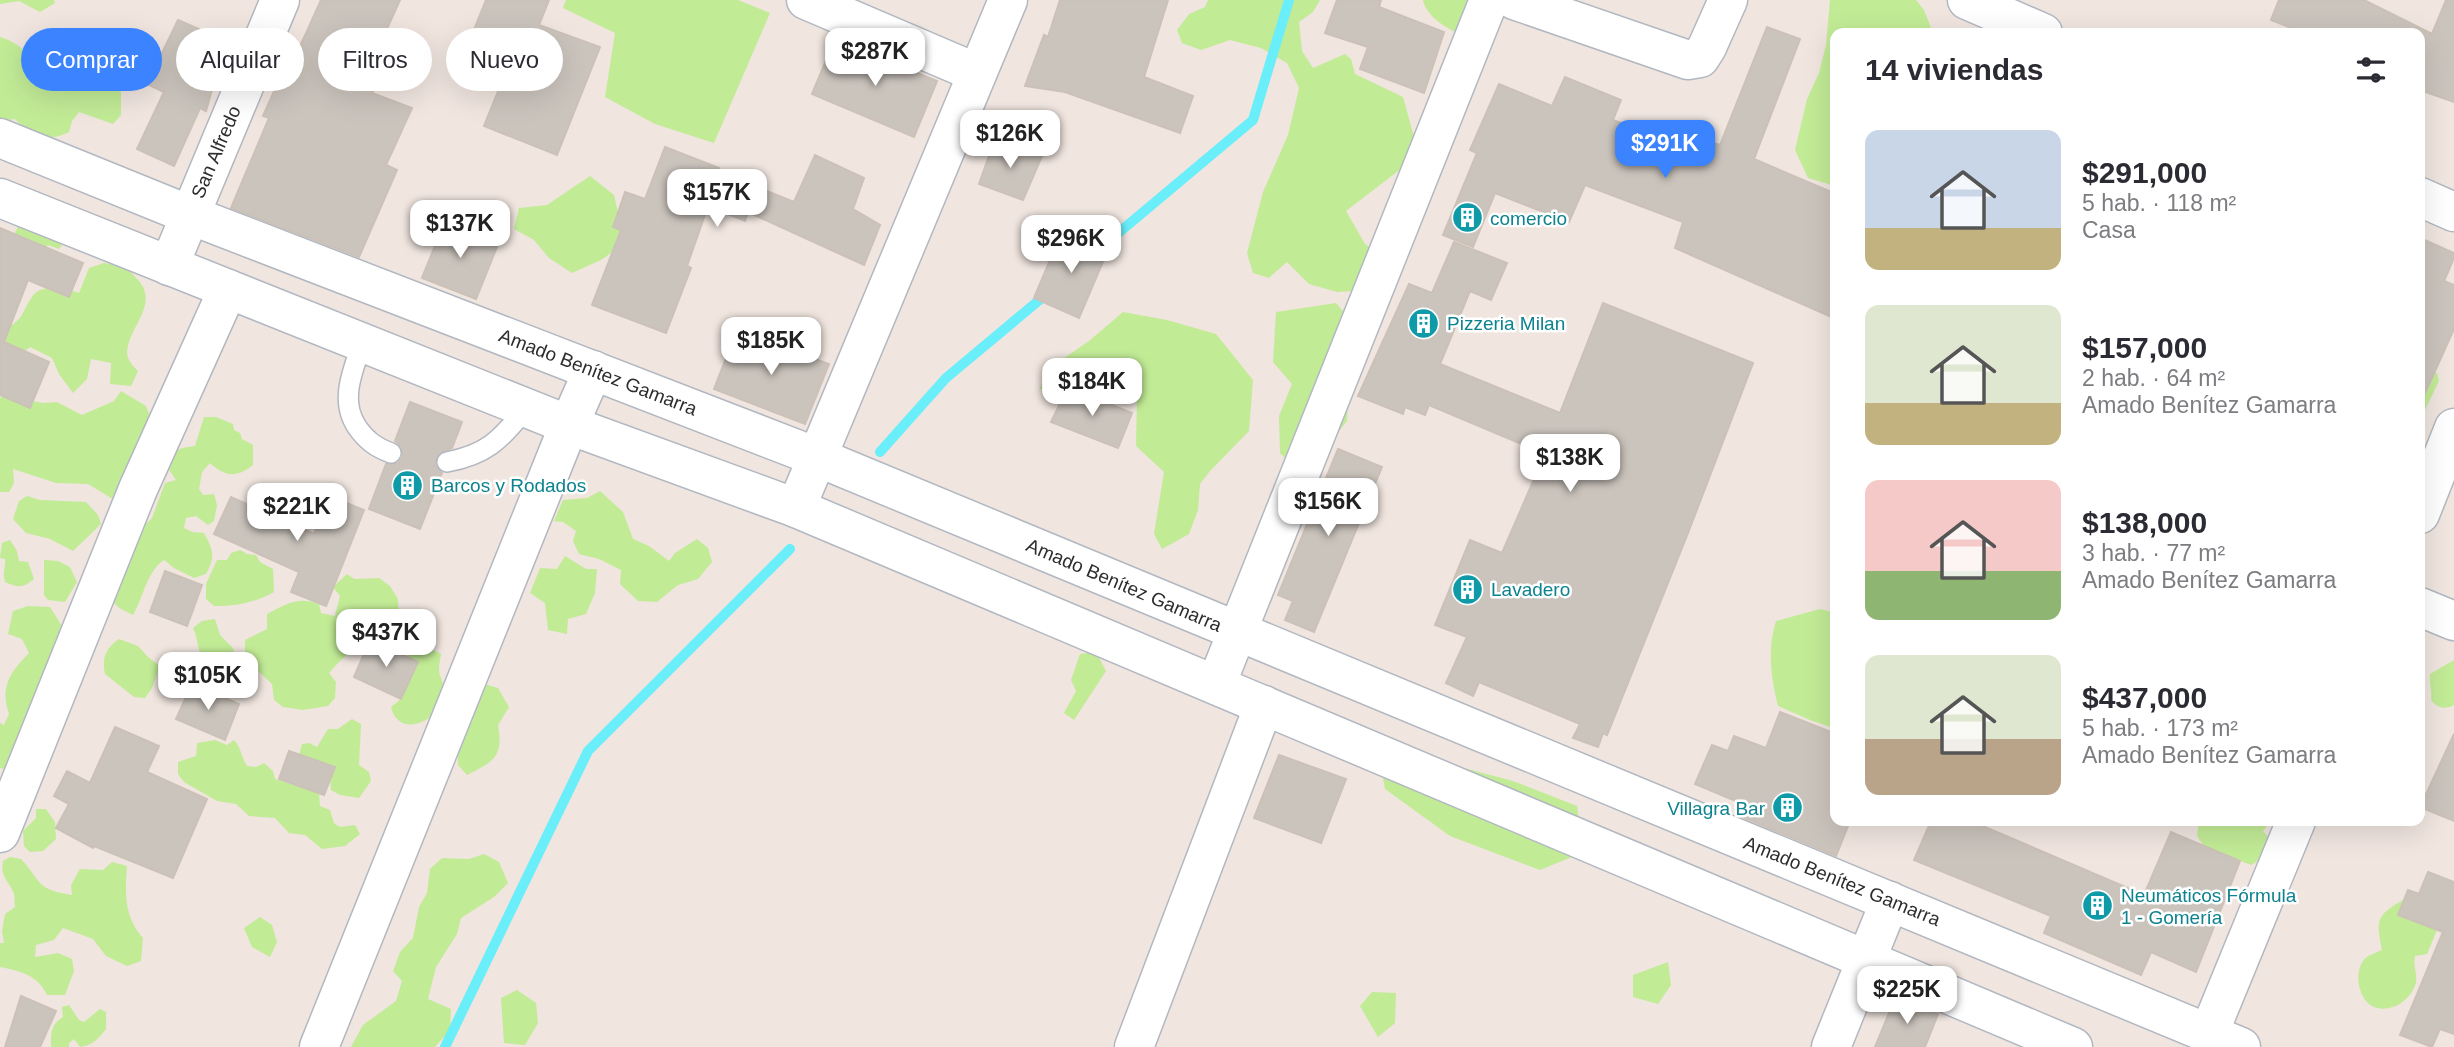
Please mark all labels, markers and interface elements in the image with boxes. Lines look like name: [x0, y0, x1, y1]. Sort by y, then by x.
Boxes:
chip: Comprar: [21, 28, 162, 91]
chip: Alquilar: [176, 28, 304, 91]
chip: Filtros: [318, 28, 432, 91]
chip: Nuevo: [446, 28, 563, 91]
pin: $287K: [826, 28, 924, 88]
text: $287K: [841, 38, 909, 64]
icon: filters: [2352, 51, 2390, 89]
text: 14 viviendas: [1865, 53, 2043, 86]
street label: San Alfredo: [187, 103, 245, 201]
pin: $126K: [961, 110, 1059, 170]
text: $126K: [976, 120, 1044, 146]
pin: $291K: [1616, 120, 1714, 180]
text: $291K: [1631, 130, 1699, 156]
text: $291,000: [2082, 156, 2207, 189]
icon: home: [1921, 158, 2005, 242]
pin: $157K: [668, 170, 766, 229]
text: $157K: [683, 179, 751, 205]
text: 5 hab. · 118 m²: [2082, 190, 2236, 216]
pin: $137K: [411, 201, 509, 260]
building icon: comercio: [1450, 201, 1484, 235]
place label: comercio: [1490, 208, 1567, 229]
text: $137K: [426, 210, 494, 236]
pin: $296K: [1022, 216, 1120, 275]
text: Casa: [2082, 217, 2136, 243]
text: $296K: [1037, 225, 1105, 251]
building icon: Pizzeria Milan: [1407, 306, 1441, 340]
place label: Pizzeria Milan: [1447, 313, 1565, 334]
pin: $185K: [722, 318, 820, 377]
street label: Amado Benítez Gamarra: [496, 325, 700, 420]
text: $185K: [737, 327, 805, 353]
text: $157,000: [2082, 331, 2207, 364]
icon: home: [1921, 333, 2005, 417]
pin: $184K: [1043, 358, 1141, 418]
text: 2 hab. · 64 m²: [2082, 365, 2225, 391]
text: $184K: [1058, 368, 1126, 394]
text: Amado Benítez Gamarra: [2082, 392, 2336, 418]
pin: $138K: [1521, 434, 1619, 494]
text: $138K: [1536, 444, 1604, 470]
building icon: Barcos y Rodados: [391, 468, 425, 502]
place label: Barcos y Rodados: [431, 475, 586, 496]
pin: $156K: [1279, 478, 1377, 538]
pin: $221K: [248, 484, 346, 543]
text: $156K: [1294, 488, 1362, 514]
text: $221K: [263, 493, 331, 519]
text: $138,000: [2082, 506, 2207, 539]
icon: home: [1921, 508, 2005, 592]
street label: Amado Benítez Gamarra: [1023, 534, 1225, 636]
text: 3 hab. · 77 m²: [2082, 540, 2225, 566]
text: Amado Benítez Gamarra: [2082, 567, 2336, 593]
building icon: Lavadero: [1451, 572, 1485, 606]
place label: Lavadero: [1491, 579, 1570, 600]
pin: $437K: [337, 610, 435, 669]
text: $437K: [352, 619, 420, 645]
pin: $105K: [159, 652, 257, 712]
text: $105K: [174, 662, 242, 688]
text: $437,000: [2082, 681, 2207, 714]
icon: home: [1921, 683, 2005, 767]
text: 5 hab. · 173 m²: [2082, 715, 2238, 741]
text: Amado Benítez Gamarra: [2082, 742, 2336, 768]
building icon: Villagra Bar: [1771, 791, 1805, 825]
place label: Villagra Bar: [1667, 798, 1766, 819]
street label: Amado Benítez Gamarra: [1741, 832, 1944, 930]
place label: Neumáticos Fórmula 1 - Gomería: [2121, 885, 2297, 928]
building icon: Neumáticos Fórmula 1 - Gomería: [2081, 889, 2115, 923]
pin: $225K: [1858, 967, 1956, 1026]
text: $225K: [1873, 976, 1941, 1002]

